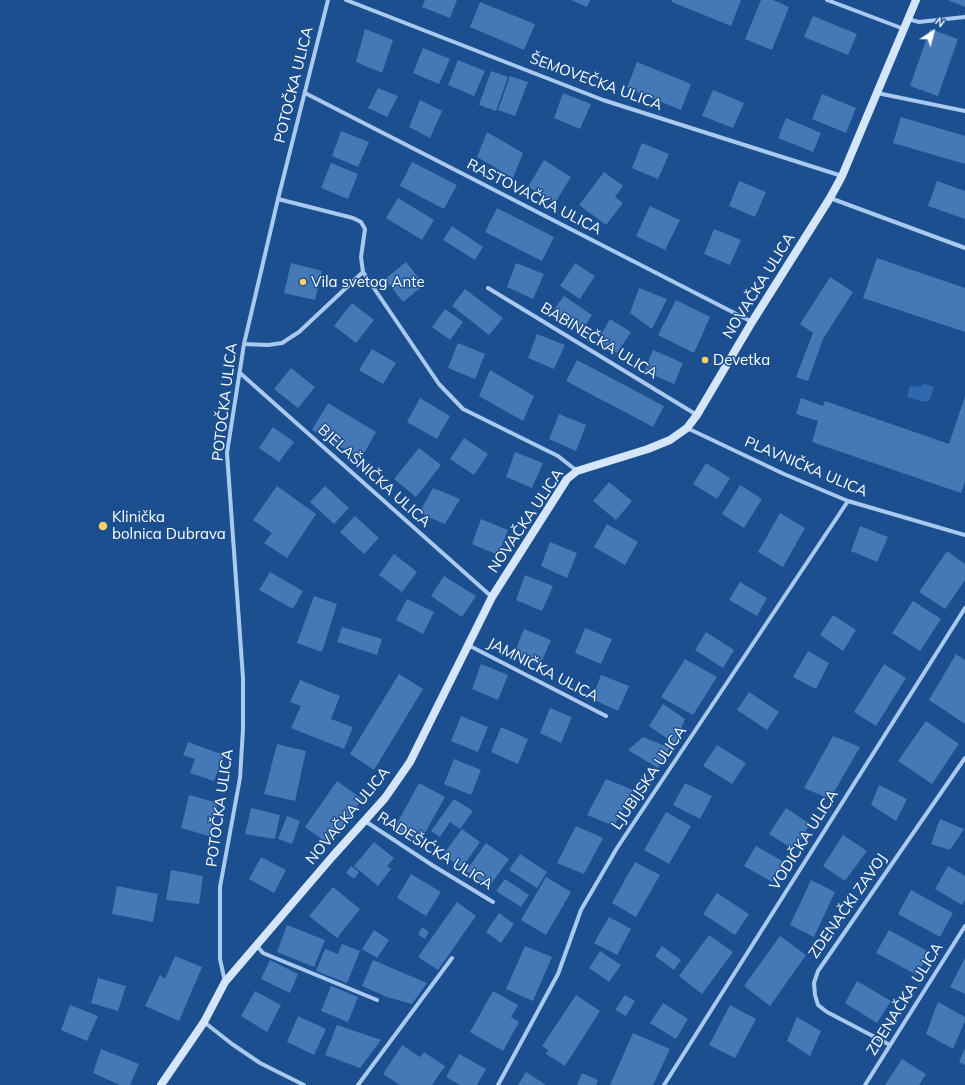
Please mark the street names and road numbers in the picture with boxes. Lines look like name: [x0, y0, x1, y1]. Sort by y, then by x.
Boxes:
street label: POTOČKA ULICA: [271, 25, 317, 145]
street label: ŠEMOVEČKA ULICA: [527, 50, 665, 114]
street label: RASTOVAČKA ULICA: [464, 155, 604, 239]
street label: NOVAČKA ULICA: [719, 230, 799, 342]
street label: BABINEČKA ULICA: [537, 299, 661, 383]
street label: POTOČKA ULICA: [209, 342, 241, 462]
street label: BJELAŠNIČKA ULICA: [314, 421, 434, 531]
street label: PLAVNIČKA ULICA: [742, 433, 870, 501]
street label: NOVAČKA ULICA: [485, 466, 567, 576]
street label: JAMNIČKA ULICA: [484, 634, 602, 706]
street label: LJUBIJSKA ULICA: [608, 723, 690, 833]
street label: POTOČKA ULICA: [203, 748, 237, 868]
street label: NOVAČKA ULICA: [302, 764, 394, 868]
street label: VODIČKA ULICA: [766, 786, 842, 894]
street label: RADEŠIĆKA ULICA: [374, 808, 496, 894]
street label: ZDENAČKI ZAVOJ: [805, 850, 891, 962]
street label: ZDENAČKA ULICA: [863, 939, 947, 1059]

